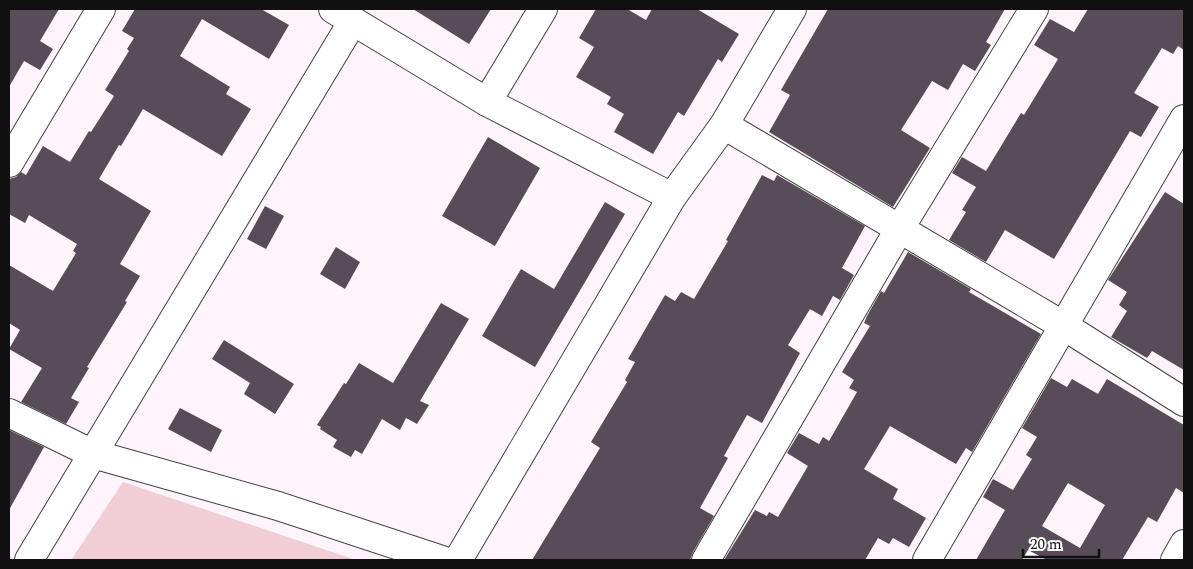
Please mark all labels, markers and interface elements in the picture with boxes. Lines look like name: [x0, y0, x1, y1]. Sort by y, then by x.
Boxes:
scale bar: [1023, 526, 1099, 558]
text: 20 m: [1030, 533, 1062, 556]

